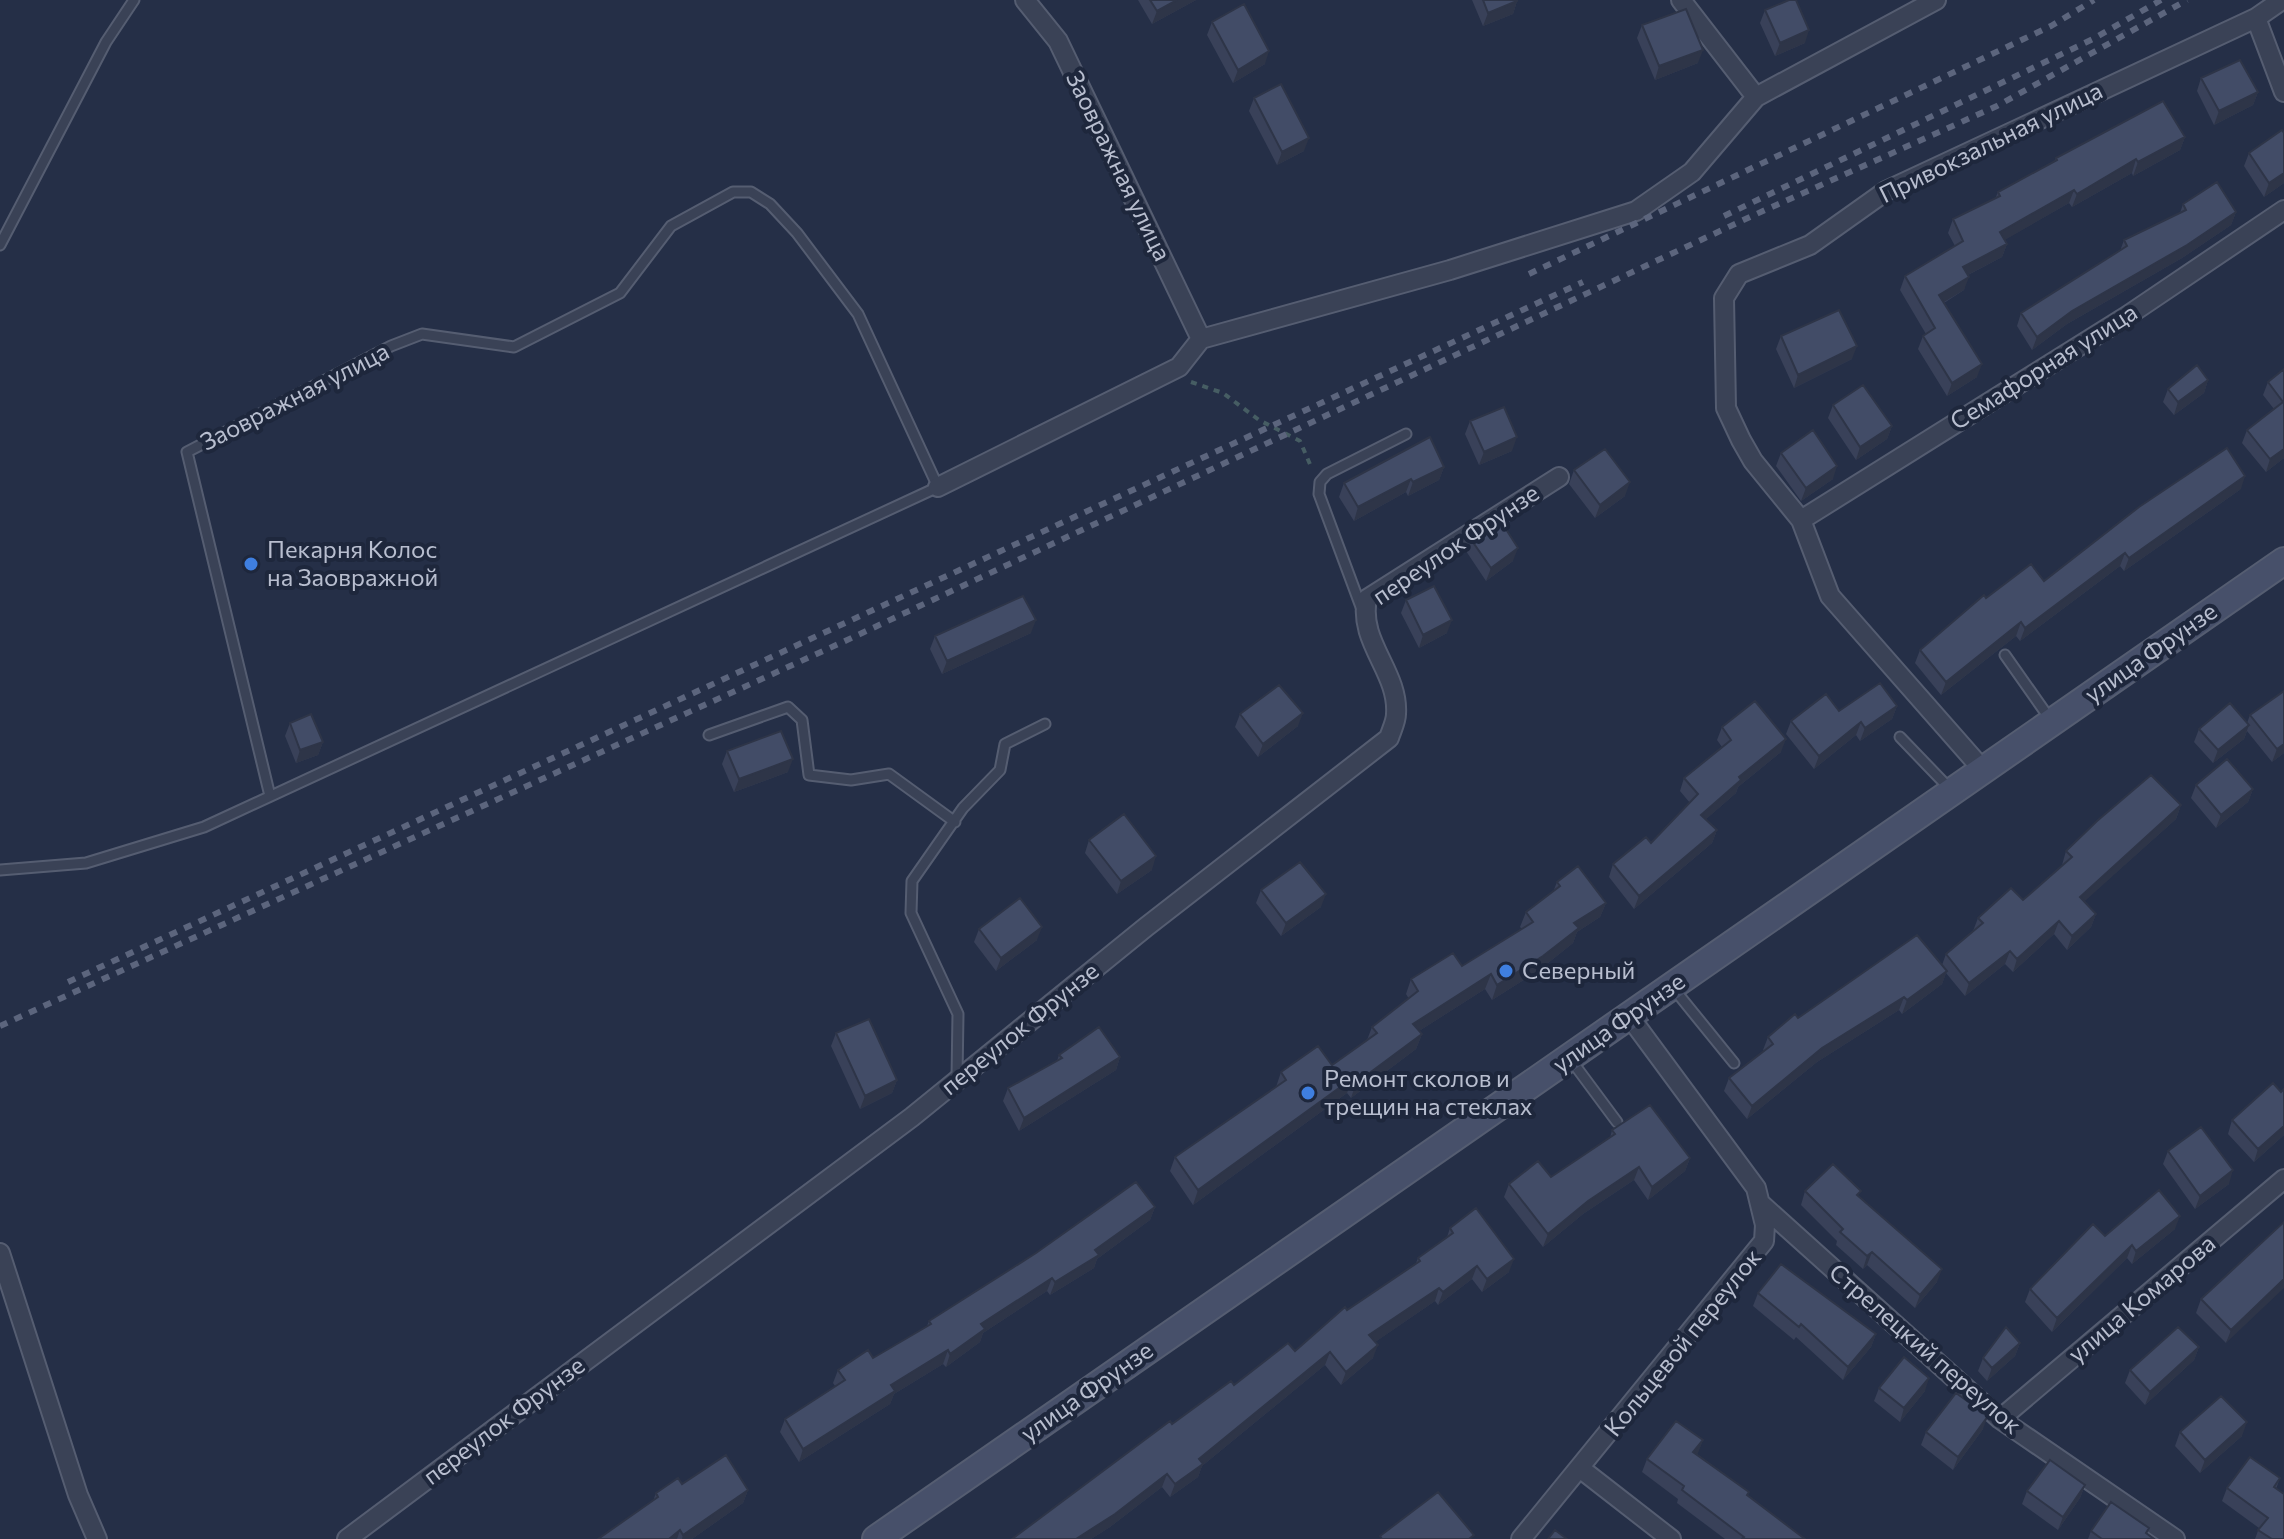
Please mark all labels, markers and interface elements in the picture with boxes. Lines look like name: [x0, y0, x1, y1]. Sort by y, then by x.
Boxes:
street label: Заовражная улица: [1061, 66, 1178, 265]
street label: Привокзальная улица: [1874, 75, 2107, 208]
street label: Семафорная улица: [1944, 296, 2142, 435]
street label: Заовражная улица: [195, 336, 393, 456]
street label: переулок Фрунзе: [1366, 477, 1544, 610]
place label: Пекарня Колос на Заовражной: [267, 534, 438, 591]
marker: Пекарня Колос на Заовражной: [242, 555, 260, 573]
street label: улица Фрунзе: [2078, 595, 2222, 708]
street label: переулок Фрунзе: [934, 955, 1104, 1100]
place label: Северный: [1522, 955, 1635, 984]
marker: Северный: [1497, 962, 1515, 980]
street label: улица Фрунзе: [1546, 965, 1690, 1078]
place label: Ремонт сколов и трещин на стеклах: [1324, 1063, 1533, 1120]
marker: Ремонт сколов и трещин на стеклах: [1299, 1084, 1317, 1102]
street label: улица Комарова: [2062, 1228, 2220, 1368]
street label: Кольцевой переулок: [1597, 1242, 1767, 1442]
street label: Стрелецкий переулок: [1824, 1257, 2028, 1439]
street label: улица Фрунзе: [1014, 1334, 1158, 1447]
street label: переулок Фрунзе: [417, 1350, 590, 1490]

